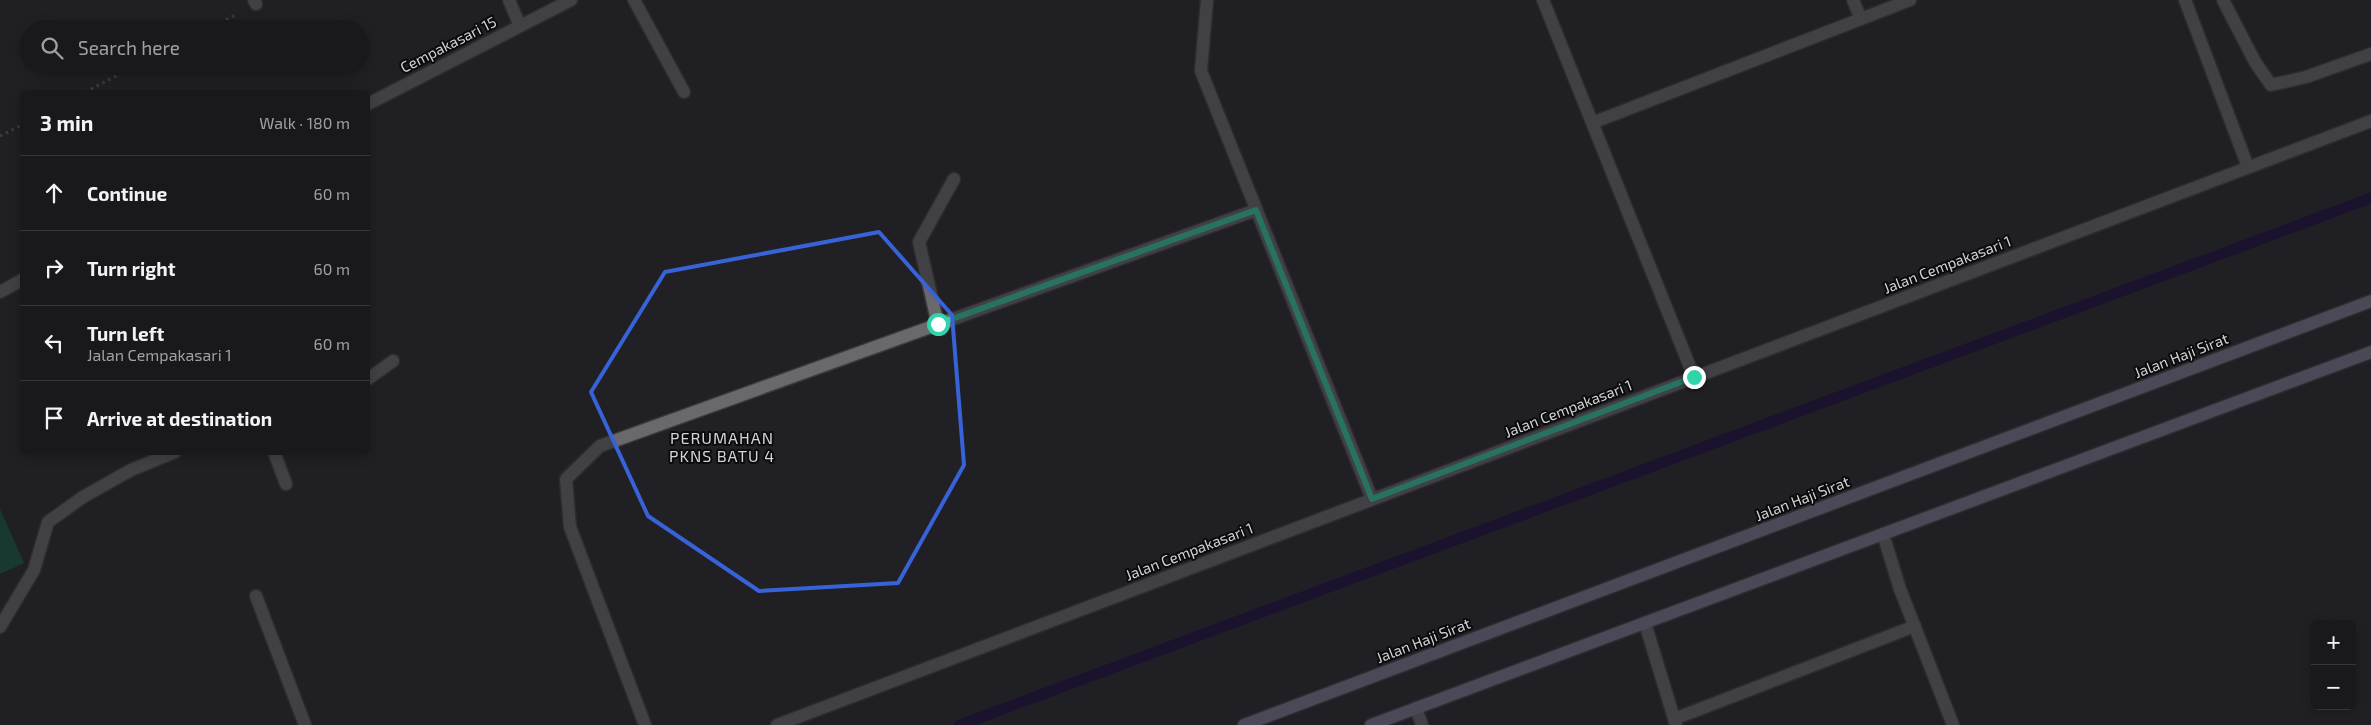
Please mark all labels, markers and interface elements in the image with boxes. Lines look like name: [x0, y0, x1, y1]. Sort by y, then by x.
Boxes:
street label: Cempakasari 15: [397, 12, 499, 76]
search box: [20, 20, 370, 75]
icon: search: [38, 34, 66, 62]
text: Search here: [78, 36, 180, 59]
text: 3 min: [40, 110, 93, 135]
text: Walk · 180 m: [259, 113, 350, 132]
icon: ahead: [40, 179, 68, 207]
text: Continue: [87, 182, 167, 205]
text: 60 m: [314, 184, 350, 203]
street label: Jalan Cempakasari 1: [1881, 231, 2013, 297]
icon: right: [40, 254, 68, 282]
text: Turn right: [87, 257, 175, 280]
text: 60 m: [314, 259, 350, 278]
route start: [927, 313, 950, 336]
text: Turn left: [87, 322, 164, 345]
icon: left: [40, 329, 68, 357]
street label: Jalan Haji Sirat: [2131, 329, 2231, 382]
text: 60 m: [314, 334, 350, 353]
text: Jalan Cempakasari 1: [87, 345, 232, 364]
route end: [1683, 366, 1706, 389]
street label: Jalan Cempakasari 1: [1502, 375, 1634, 441]
icon: arrive: [40, 404, 68, 432]
text: Arrive at destination: [87, 407, 272, 430]
district label: PERUMAHAN PKNS BATU 4: [669, 428, 775, 465]
street label: Jalan Haji Sirat: [1752, 472, 1852, 525]
street label: Jalan Cempakasari 1: [1123, 518, 1255, 584]
street label: Jalan Haji Sirat: [1373, 614, 1473, 667]
map controls: [2311, 620, 2356, 710]
button: +: [2311, 620, 2356, 665]
button: −: [2311, 665, 2356, 710]

